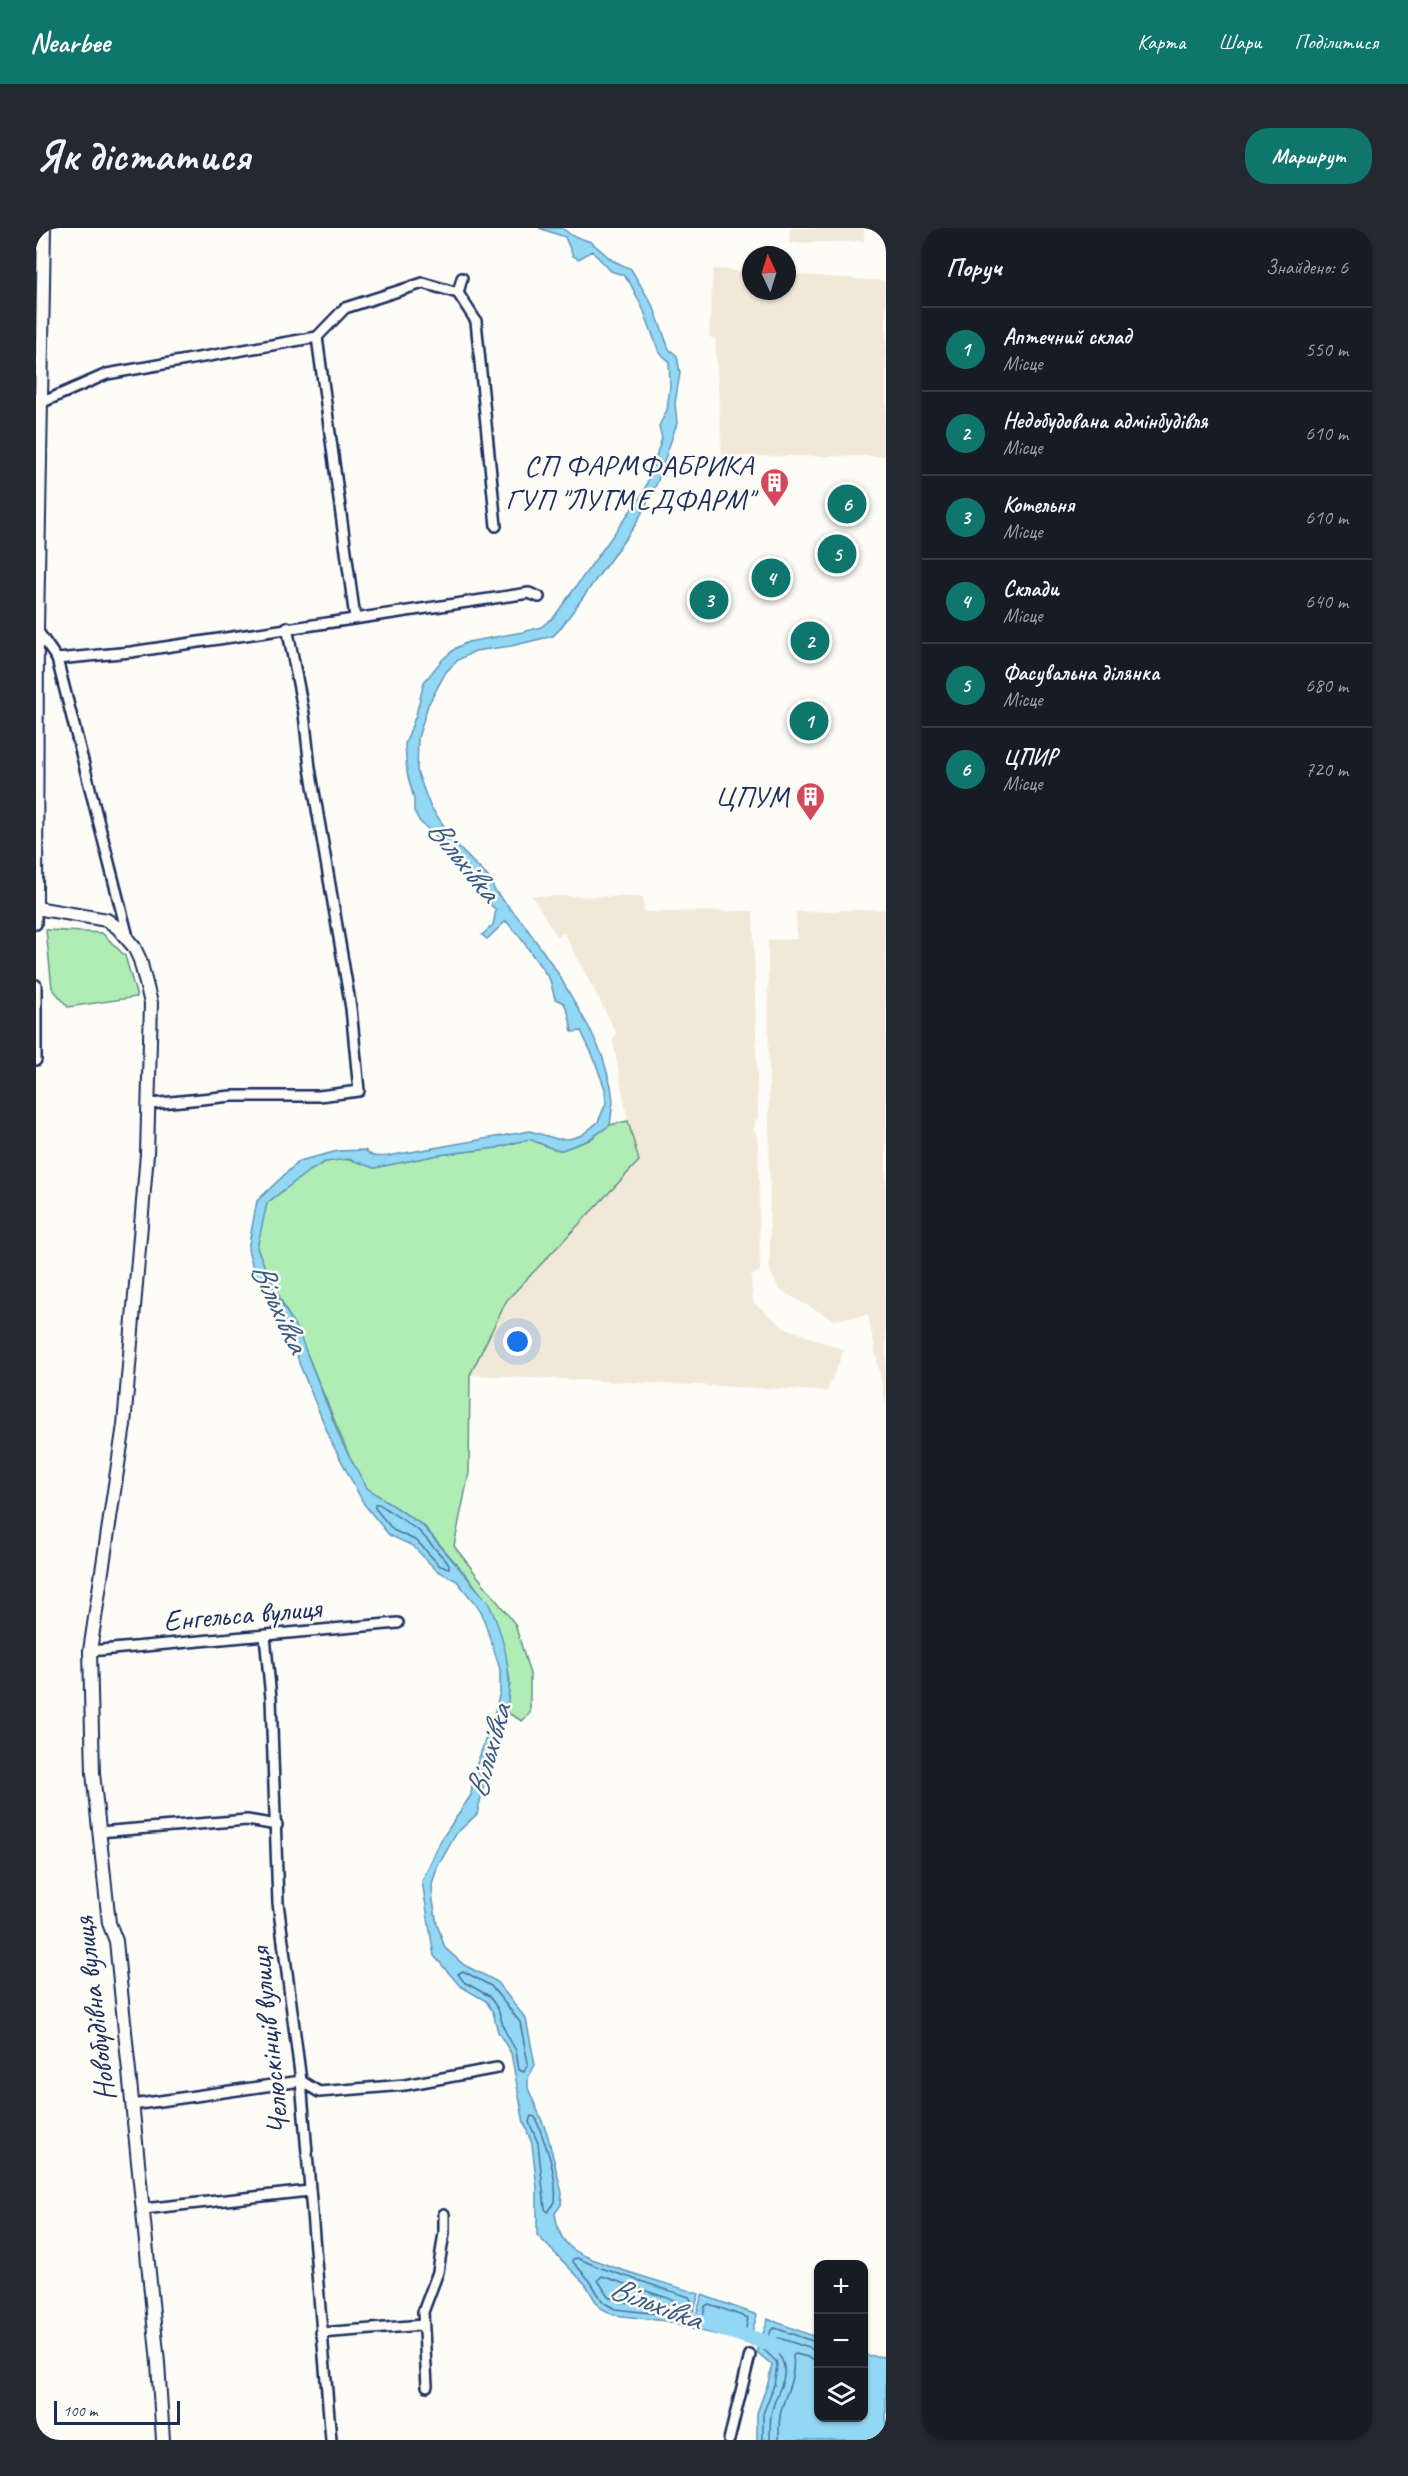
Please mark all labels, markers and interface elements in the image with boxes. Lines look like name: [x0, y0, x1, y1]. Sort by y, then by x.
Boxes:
text: Nearbee: [30, 25, 110, 60]
text: Карта: [1137, 29, 1185, 55]
text: Шари: [1218, 29, 1262, 55]
text: Поділитися: [1295, 29, 1378, 55]
button: Маршрут: [1245, 128, 1372, 184]
text: Як дістатися: [36, 130, 250, 183]
north arrow: [742, 246, 796, 300]
text: Поруч: [946, 251, 1002, 284]
text: Знайдено: 6: [1266, 255, 1348, 280]
text: Аптечний склад: [1003, 323, 1131, 351]
text: 1: [961, 337, 970, 362]
text: 550 m: [1305, 337, 1348, 362]
text: Місце: [1003, 351, 1043, 376]
text: Недобудована адмінбудівля: [1003, 407, 1207, 435]
text: 2: [961, 421, 970, 446]
text: 610 m: [1305, 421, 1348, 446]
text: Місце: [1003, 435, 1043, 460]
place label: СП ФАРМФАБРИКА ГУП "ЛУГМЕДФАРМ": [506, 446, 759, 518]
building icon: СП ФАРМФАБРИКА ГУП "ЛУГМЕДФАРМ": [758, 466, 790, 508]
pin: 6: [828, 482, 866, 526]
text: Котельня: [1003, 491, 1074, 519]
text: 3: [961, 505, 970, 530]
text: 610 m: [1305, 505, 1348, 530]
text: Місце: [1003, 519, 1043, 544]
pin: 5: [818, 532, 856, 576]
pin: 4: [752, 556, 790, 600]
text: Склади: [1003, 575, 1059, 603]
pin: 3: [690, 578, 728, 622]
text: 4: [961, 589, 970, 614]
text: 640 m: [1305, 589, 1348, 614]
text: Місце: [1003, 603, 1043, 628]
pin: 2: [790, 618, 830, 664]
text: Фасувальна ділянка: [1003, 659, 1160, 687]
text: 5: [961, 673, 970, 698]
text: 680 m: [1305, 673, 1348, 698]
text: Місце: [1003, 687, 1043, 712]
pin: 1: [790, 698, 828, 744]
text: ЦПИР: [1003, 743, 1058, 771]
text: 6: [961, 757, 970, 782]
text: 720 m: [1305, 757, 1348, 782]
text: Місце: [1003, 771, 1043, 796]
place label: ЦПУМ: [715, 777, 790, 815]
building icon: ЦПУМ: [794, 780, 826, 822]
water label: Вільхівка: [418, 810, 512, 912]
water label: Вільхівка: [241, 1255, 320, 1361]
your location: [503, 1327, 532, 1356]
street label: Енгельса вулиця: [162, 1588, 325, 1640]
water label: Вільхівка: [455, 1697, 522, 1802]
street label: Новобудівна вулиця: [64, 1914, 124, 2103]
street label: Челюскінців вулиця: [240, 1943, 298, 2136]
map controls: [814, 2260, 868, 2422]
button: +: [814, 2260, 868, 2314]
water label: Вільхівка: [604, 2267, 710, 2340]
button: −: [814, 2314, 868, 2368]
button: layers: [814, 2368, 868, 2422]
scale bar: [54, 2398, 180, 2426]
text: 100 m: [63, 2401, 97, 2421]

